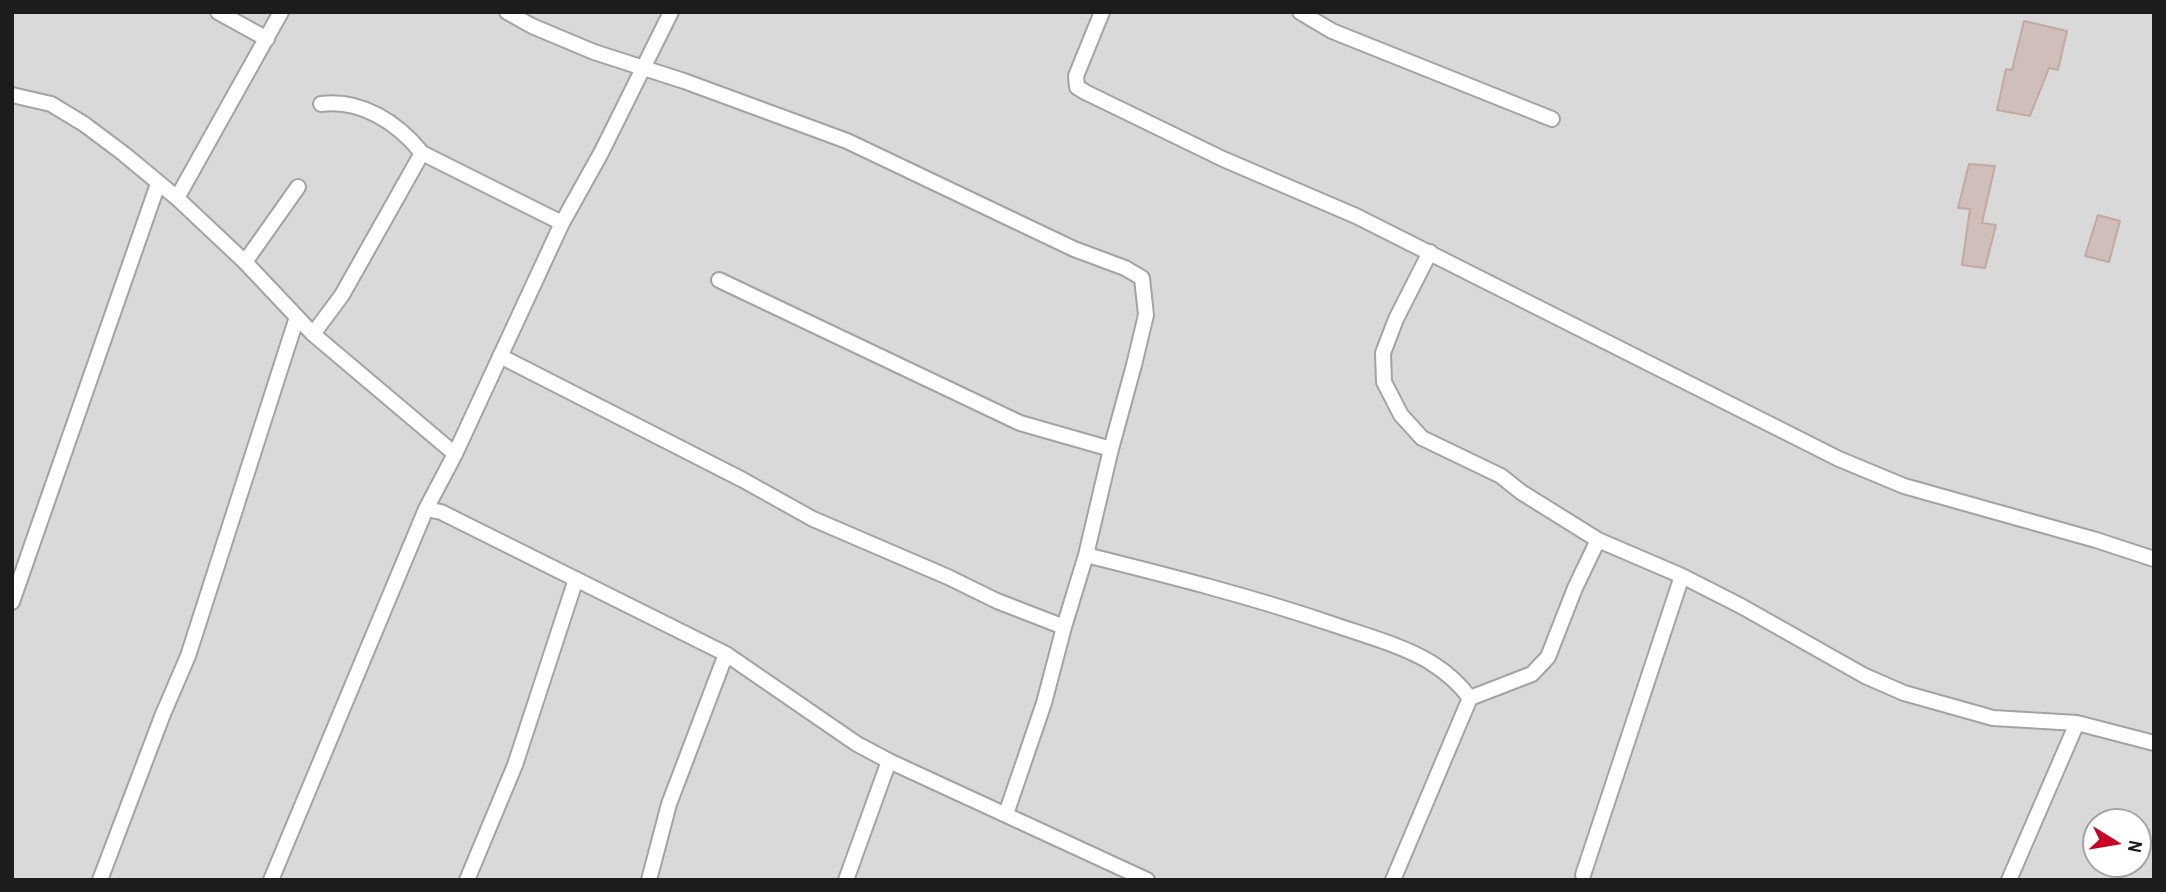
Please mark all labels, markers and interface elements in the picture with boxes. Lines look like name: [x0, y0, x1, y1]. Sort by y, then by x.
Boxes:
north arrow: [2082, 808, 2152, 878]
text: N: [2122, 839, 2149, 855]

